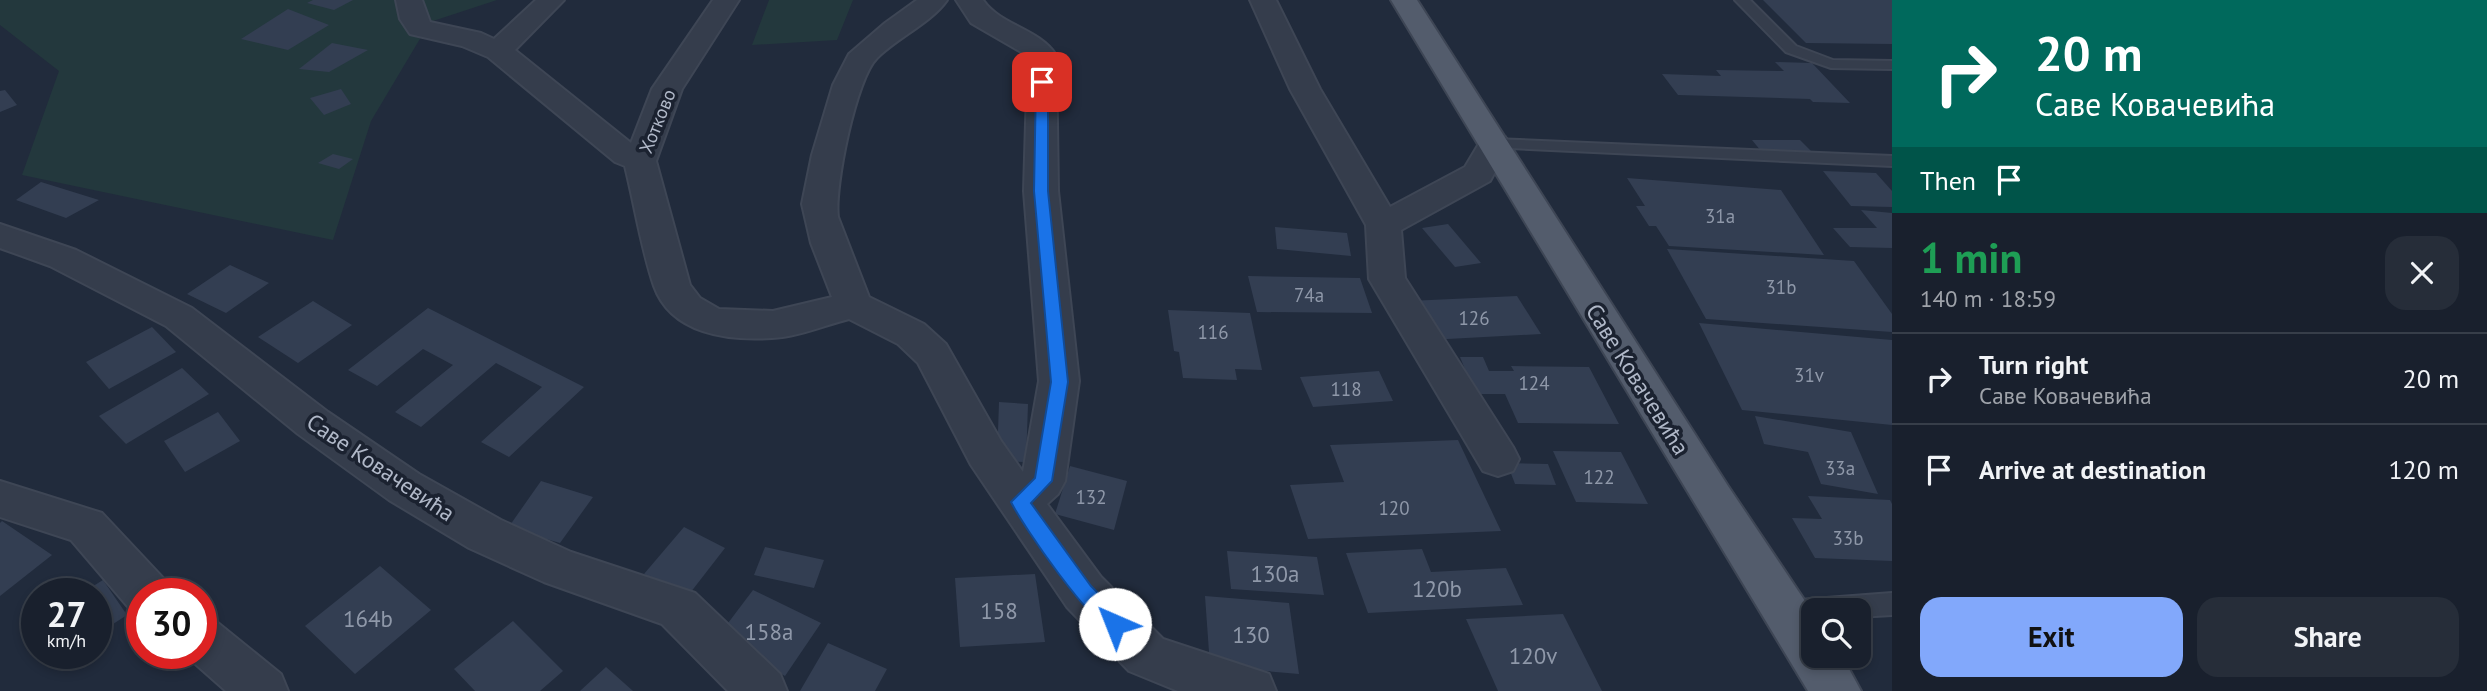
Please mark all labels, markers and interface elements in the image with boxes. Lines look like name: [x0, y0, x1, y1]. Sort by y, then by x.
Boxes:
text: 20 m: [2035, 21, 2142, 85]
icon: right: [1920, 28, 2011, 119]
pin: [1012, 52, 1072, 112]
icon: arrive: [1023, 63, 1061, 101]
text: Саве Ковачевића: [2035, 83, 2275, 125]
street label: Хотково: [633, 85, 681, 157]
icon: arrive: [1990, 161, 2028, 199]
text: Then: [1920, 164, 1976, 197]
house number: 31a: [1705, 204, 1735, 228]
text: 1 min: [1920, 230, 2022, 285]
button: close: [2385, 236, 2459, 310]
house number: 31b: [1766, 275, 1796, 299]
house number: 74a: [1294, 283, 1324, 307]
text: 140 m · 18:59: [1920, 284, 2056, 313]
street label: Саве Ковачевића: [1580, 298, 1696, 460]
house number: 126: [1458, 306, 1490, 330]
house number: 116: [1197, 320, 1229, 344]
text: Turn right: [1979, 348, 2088, 381]
icon: right: [1920, 360, 1958, 398]
text: 20 m: [2403, 362, 2459, 395]
house number: 31v: [1794, 363, 1824, 387]
house number: 124: [1518, 371, 1550, 395]
house number: 118: [1330, 377, 1362, 401]
text: Саве Ковачевића: [1979, 381, 2152, 410]
street label: Саве Ковачевића: [301, 407, 461, 527]
icon: arrive: [1920, 451, 1958, 489]
text: Arrive at destination: [1979, 453, 2206, 486]
text: 120 m: [2388, 453, 2459, 486]
house number: 33a: [1825, 456, 1855, 480]
house number: 122: [1583, 465, 1615, 489]
house number: 132: [1075, 485, 1107, 509]
house number: 120: [1378, 496, 1410, 520]
house number: 33b: [1833, 526, 1863, 550]
house number: 130a: [1250, 559, 1300, 588]
house number: 120b: [1412, 574, 1462, 603]
speed limit sign: 30: [126, 578, 217, 669]
position arrow: [1078, 587, 1152, 661]
text: 27: [47, 591, 86, 637]
house number: 158: [980, 596, 1018, 625]
button: Exit: [1920, 597, 2183, 677]
button: Share: [2197, 597, 2459, 677]
map controls: [1801, 598, 1871, 668]
button: search: [1801, 598, 1871, 668]
house number: 164b: [343, 604, 393, 633]
house number: 158a: [744, 617, 794, 646]
house number: 130: [1232, 620, 1270, 649]
text: km/h: [47, 629, 86, 652]
house number: 120v: [1509, 641, 1557, 670]

